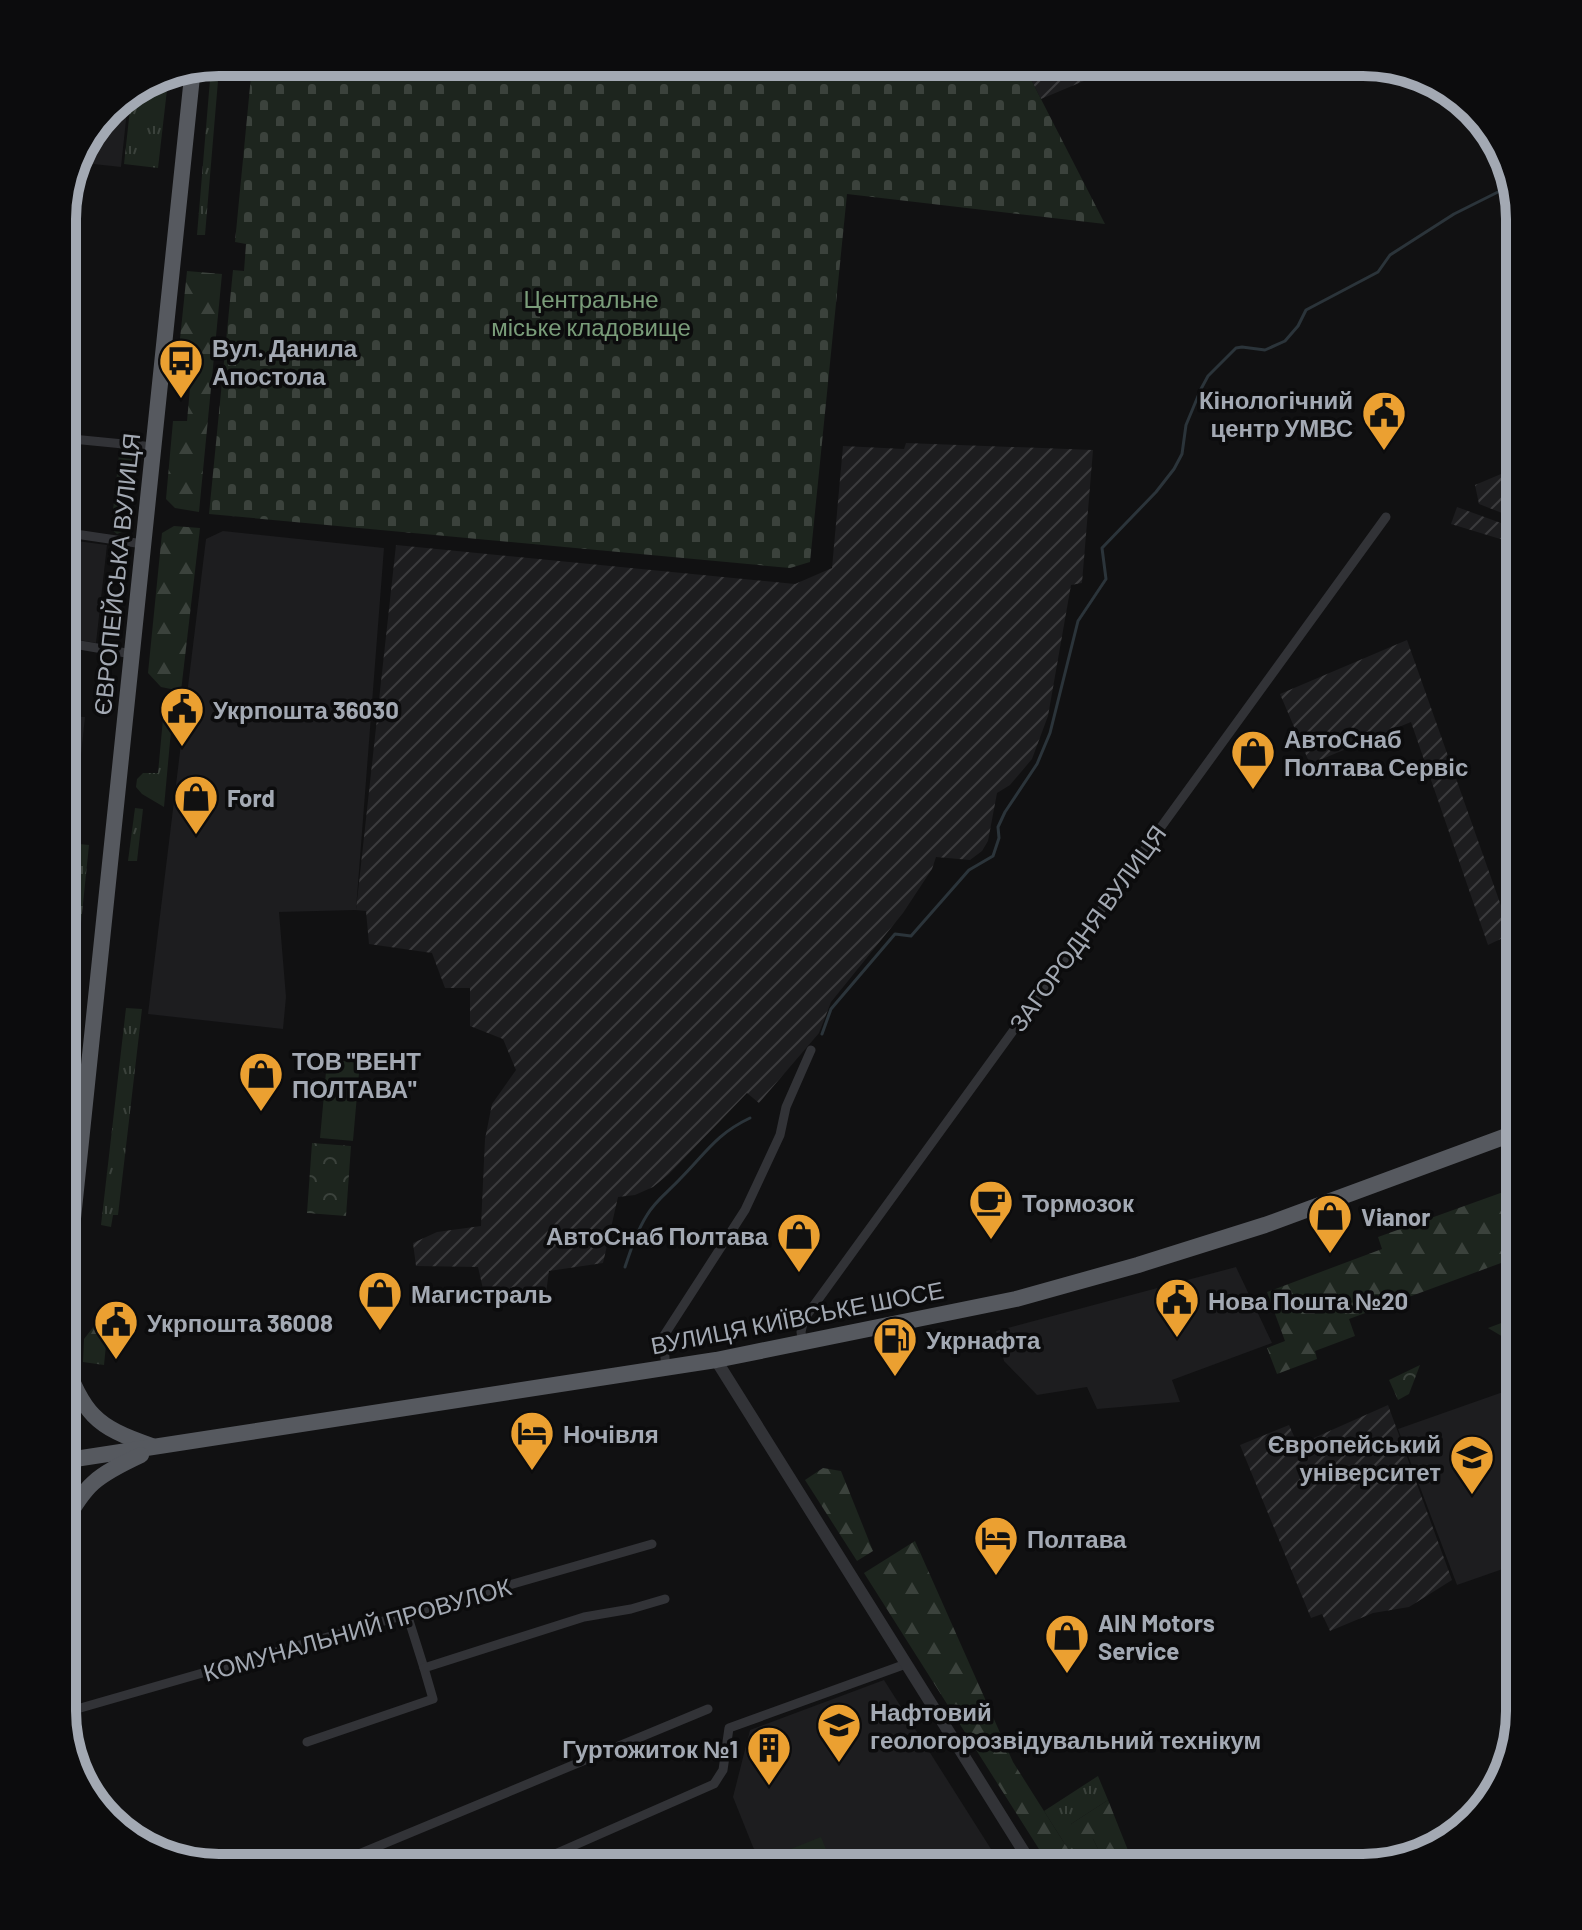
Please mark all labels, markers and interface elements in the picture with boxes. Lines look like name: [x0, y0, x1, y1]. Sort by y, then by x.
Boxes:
park label: Центральне міське кладовище: [491, 284, 691, 341]
place label: Вул. Данила Апостола: [212, 333, 358, 390]
bus stop icon: Вул. Данила Апостола: [157, 337, 205, 400]
place label: Кінологічний центр УМВС: [1199, 385, 1353, 442]
public building icon: Кінологічний центр УМВС: [1360, 389, 1408, 452]
street label: ЄВРОПЕЙСЬКА ВУЛИЦЯ: [87, 431, 145, 717]
public building icon: Укрпошта 36030: [158, 685, 206, 748]
place label: Укрпошта 36030: [213, 695, 399, 724]
place label: АвтоСнаб Полтава Сервіс: [1284, 724, 1468, 781]
shop icon: АвтоСнаб Полтава Сервіс: [1229, 728, 1277, 791]
shop icon: Ford: [172, 773, 220, 836]
place label: Ford: [227, 783, 275, 812]
street label: ЗАГОРОДНЯ ВУЛИЦЯ: [1002, 819, 1172, 1037]
place label: ТОВ "ВЕНТ ПОЛТАВА": [292, 1046, 421, 1103]
shop icon: ТОВ "ВЕНТ ПОЛТАВА": [237, 1050, 285, 1113]
cafe icon: Тормозок: [967, 1178, 1015, 1241]
place label: Тормозок: [1022, 1188, 1135, 1217]
shop icon: Vianor: [1306, 1192, 1354, 1255]
place label: Vianor: [1361, 1202, 1430, 1231]
shop icon: АвтоСнаб Полтава: [775, 1211, 823, 1274]
place label: АвтоСнаб Полтава: [546, 1221, 769, 1250]
shop icon: Магистраль: [356, 1269, 404, 1332]
street label: ВУЛИЦЯ КИЇВСЬКЕ ШОСЕ: [648, 1274, 946, 1360]
public building icon: Нова Пошта №20: [1153, 1276, 1201, 1339]
place label: Магистраль: [411, 1279, 553, 1308]
place label: Нова Пошта №20: [1208, 1286, 1408, 1315]
public building icon: Укрпошта 36008: [92, 1298, 140, 1361]
place label: Укрпошта 36008: [147, 1308, 333, 1337]
fuel station icon: Укрнафта: [871, 1315, 919, 1378]
place label: Укрнафта: [926, 1325, 1041, 1354]
hotel icon: Ночівля: [508, 1409, 556, 1472]
place label: Ночівля: [563, 1419, 659, 1448]
place label: Європейський університет: [1268, 1429, 1441, 1486]
school or university icon: Європейський університет: [1448, 1433, 1496, 1496]
hotel icon: Полтава: [972, 1514, 1020, 1577]
place label: Полтава: [1027, 1524, 1127, 1553]
street label: КОМУНАЛЬНИЙ ПРОВУЛОК: [200, 1571, 514, 1687]
place label: AIN Motors Service: [1098, 1608, 1215, 1665]
shop icon: AIN Motors Service: [1043, 1612, 1091, 1675]
place label: Нафтовий геологорозвідувальний технікум: [870, 1697, 1261, 1754]
school or university icon: Нафтовий геологорозвідувальний технікум: [815, 1701, 863, 1764]
building icon: Гуртожиток №1: [745, 1724, 793, 1787]
place label: Гуртожиток №1: [562, 1734, 738, 1763]

